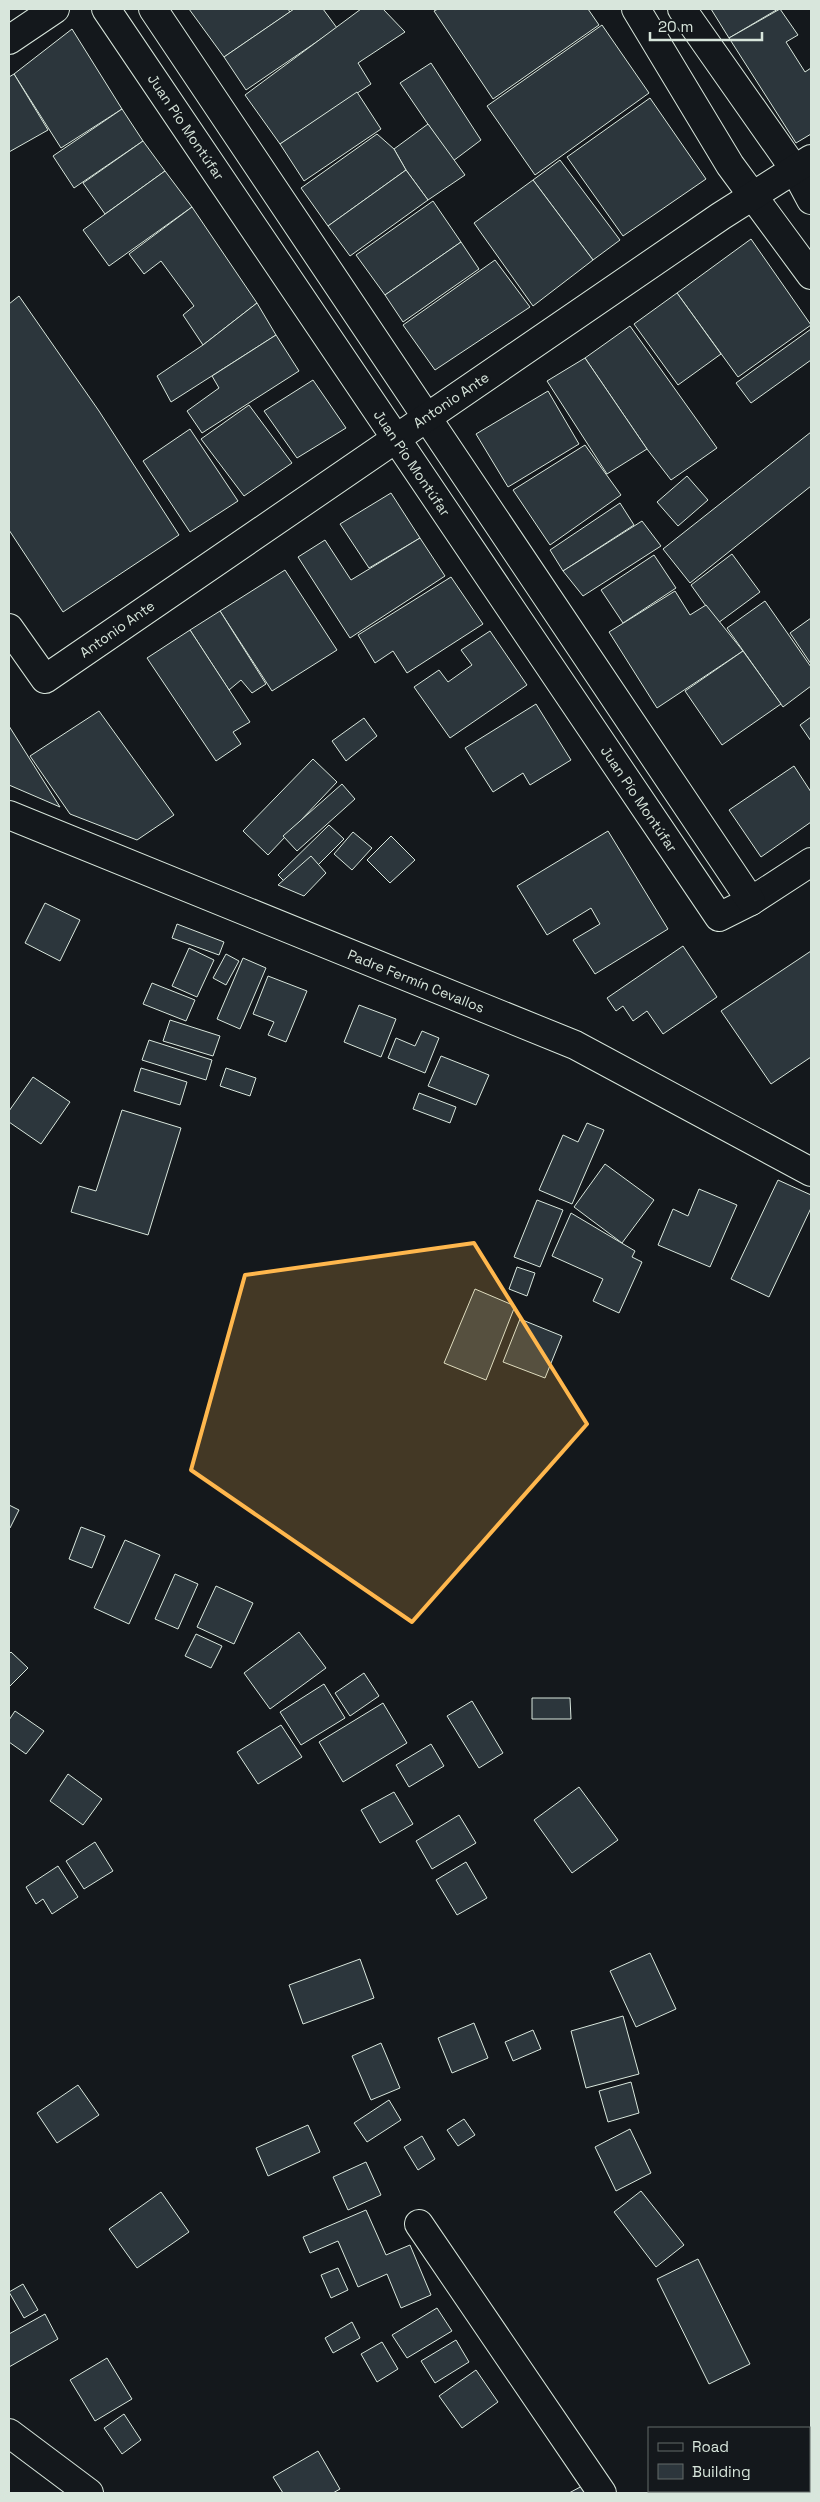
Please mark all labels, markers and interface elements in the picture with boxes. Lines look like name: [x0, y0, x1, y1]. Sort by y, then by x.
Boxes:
scale bar: [650, 10, 762, 42]
text: 20 m: [658, 17, 693, 36]
street label: Juan Pío Montúfar: [144, 70, 228, 184]
street label: Antonio Ante: [410, 368, 492, 432]
street label: Juan Pío Montúfar: [370, 406, 454, 520]
street label: Antonio Ante: [76, 596, 158, 662]
street label: Juan Pío Montúfar: [597, 742, 681, 856]
street label: Padre Fermín Cevallos: [345, 945, 487, 1017]
legend: [648, 2427, 810, 2492]
text: Road: [692, 2437, 729, 2456]
text: Building: [692, 2462, 751, 2481]

